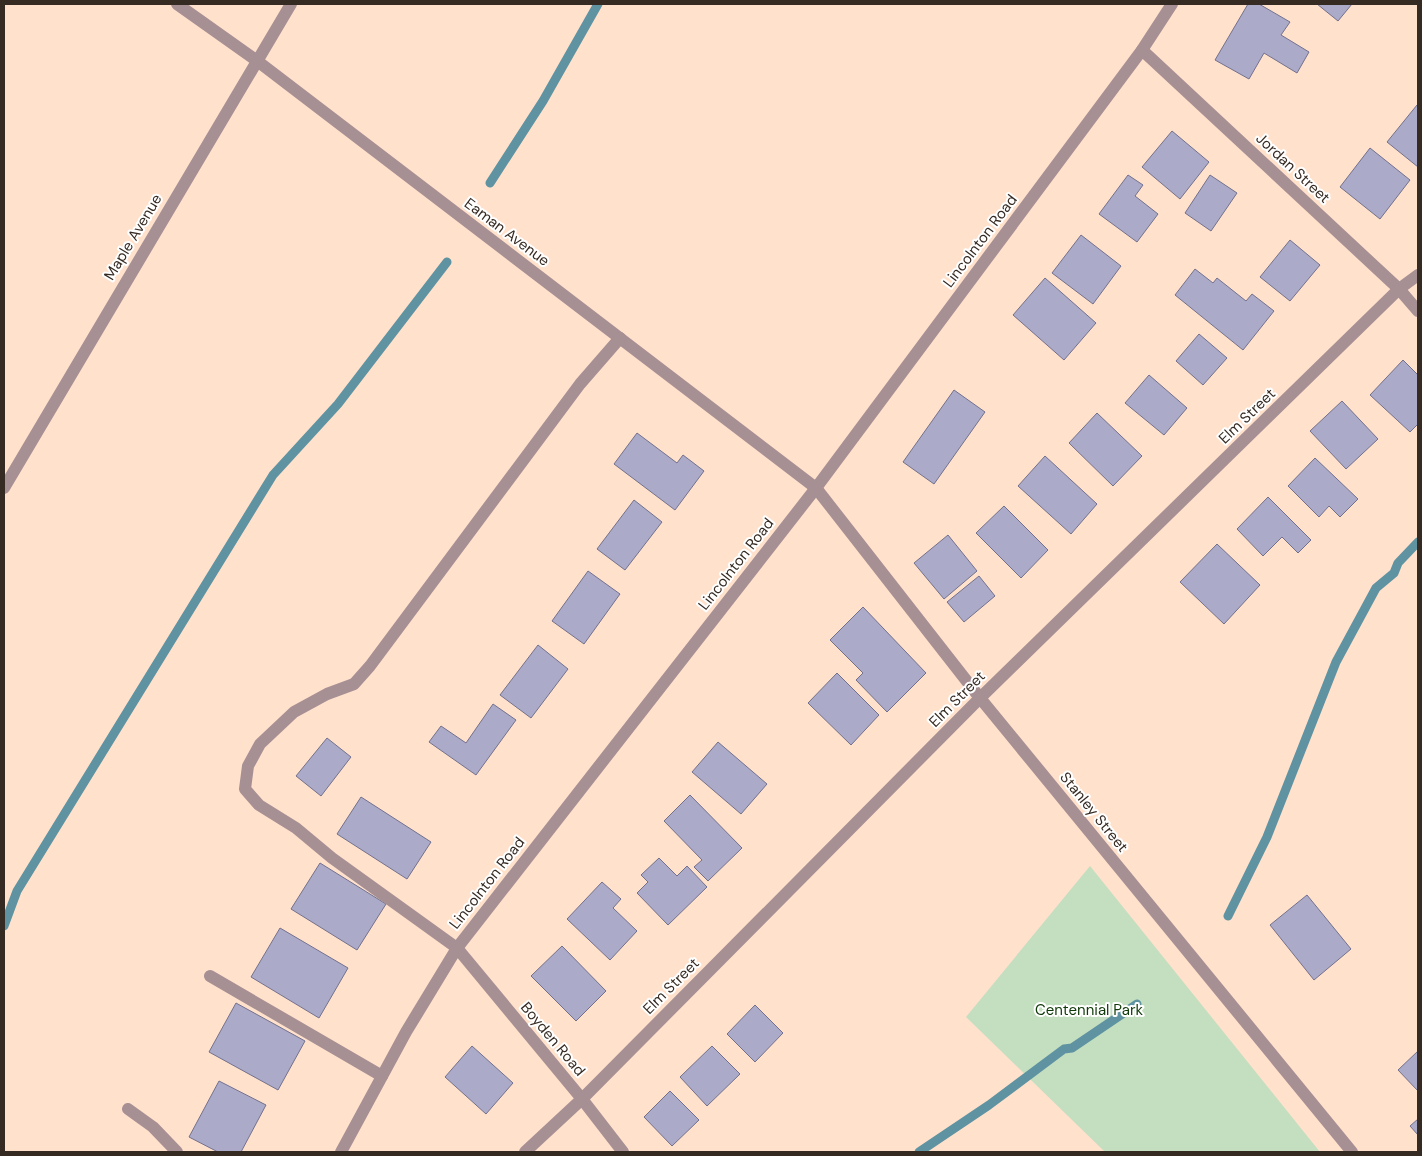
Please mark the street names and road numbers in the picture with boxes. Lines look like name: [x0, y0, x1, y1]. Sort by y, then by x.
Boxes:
street label: Jordan Street: [1252, 129, 1334, 208]
street label: Maple Avenue: [99, 190, 167, 284]
street label: Lincolnton Road: [938, 190, 1022, 292]
street label: Eaman Avenue: [460, 193, 554, 271]
street label: Elm Street: [1214, 384, 1280, 448]
street label: Lincolnton Road: [694, 514, 778, 614]
street label: Elm Street: [925, 667, 989, 731]
street label: Stanley Street: [1055, 768, 1133, 856]
street label: Lincolnton Road: [445, 833, 529, 933]
street label: Elm Street: [639, 954, 703, 1018]
street label: Boyden Road: [516, 998, 590, 1080]

